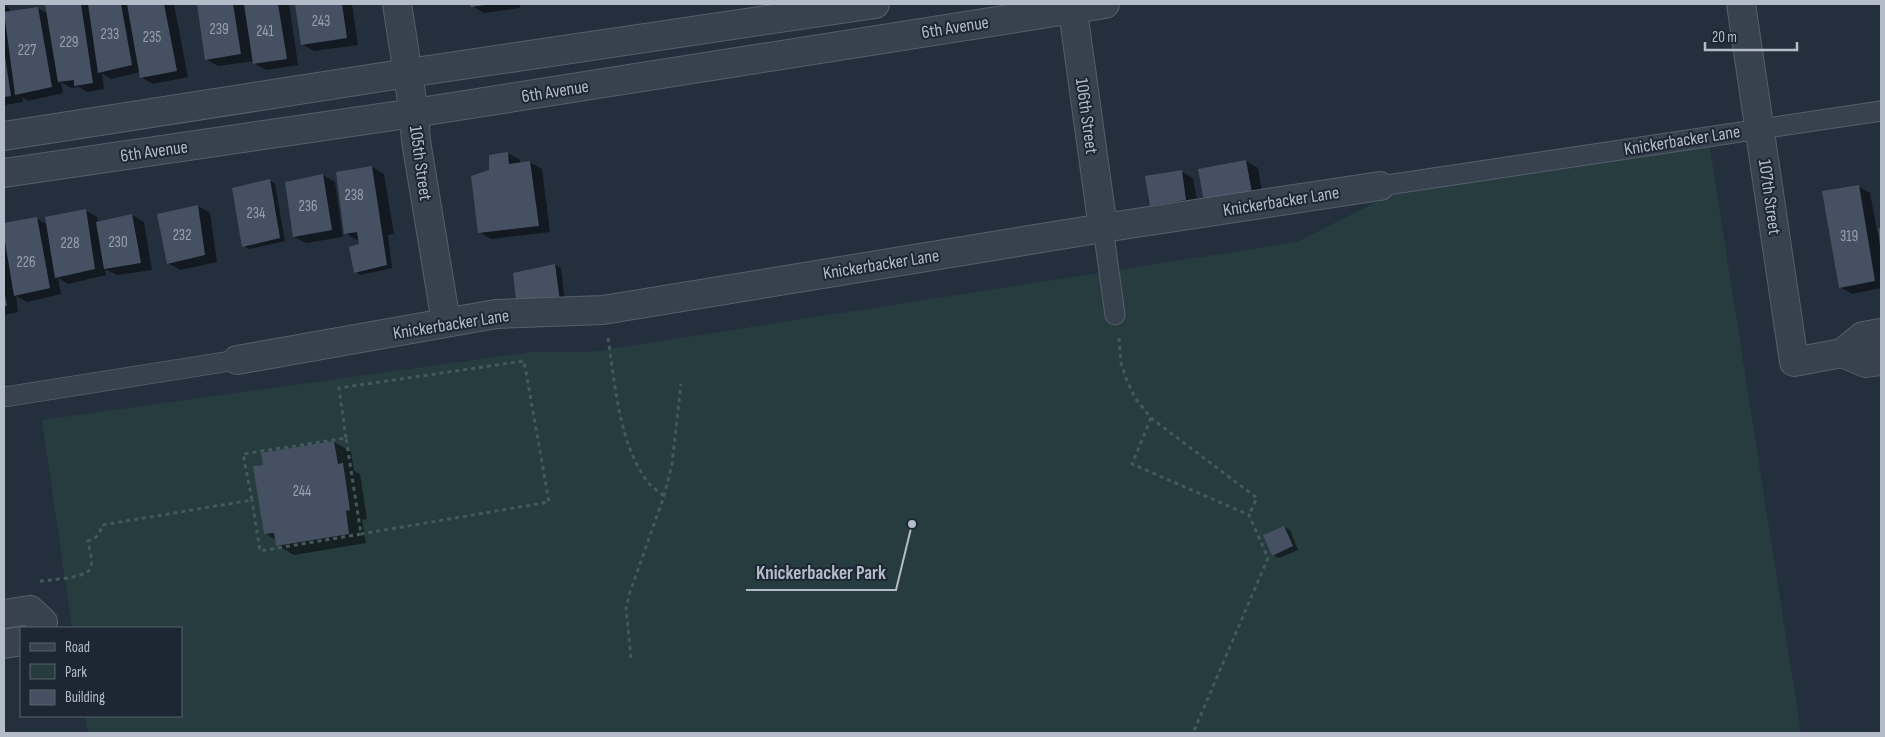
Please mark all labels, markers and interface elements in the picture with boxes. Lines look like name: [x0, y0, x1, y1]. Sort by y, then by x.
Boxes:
house number: 243: [312, 12, 330, 31]
street label: 6th Avenue: [920, 12, 990, 43]
house number: 239: [209, 20, 229, 39]
scale bar: [1705, 20, 1798, 52]
house number: 241: [256, 22, 275, 41]
house number: 233: [101, 25, 119, 44]
house number: 235: [143, 28, 161, 47]
text: 20 m: [1712, 28, 1737, 47]
house number: 229: [59, 33, 79, 52]
house number: 227: [18, 41, 36, 60]
street label: 6th Avenue: [520, 76, 590, 107]
street label: 106th Street: [1071, 77, 1102, 156]
street label: Knickerbacker Lane: [1623, 121, 1742, 160]
street label: 105th Street: [405, 124, 436, 202]
street label: 6th Avenue: [119, 136, 189, 167]
street label: 107th Street: [1754, 158, 1785, 237]
street label: Knickerbacker Lane: [1222, 182, 1341, 221]
house number: 238: [344, 186, 364, 205]
house number: 236: [298, 197, 318, 216]
house number: 234: [247, 204, 265, 223]
house number: 232: [173, 226, 191, 245]
house number: 319: [1840, 227, 1858, 246]
house number: 230: [108, 233, 128, 252]
house number: 228: [61, 234, 79, 253]
street label: Knickerbacker Lane: [822, 245, 941, 284]
house number: 226: [17, 253, 35, 272]
street label: Knickerbacker Lane: [392, 305, 511, 344]
house number: 244: [293, 482, 311, 501]
callout: Knickerbacker Park: [746, 556, 896, 590]
text: Knickerbacker Park: [756, 562, 886, 585]
legend: [20, 627, 182, 717]
text: Road: [65, 638, 90, 657]
text: Park: [65, 663, 87, 682]
text: Building: [65, 688, 105, 707]

